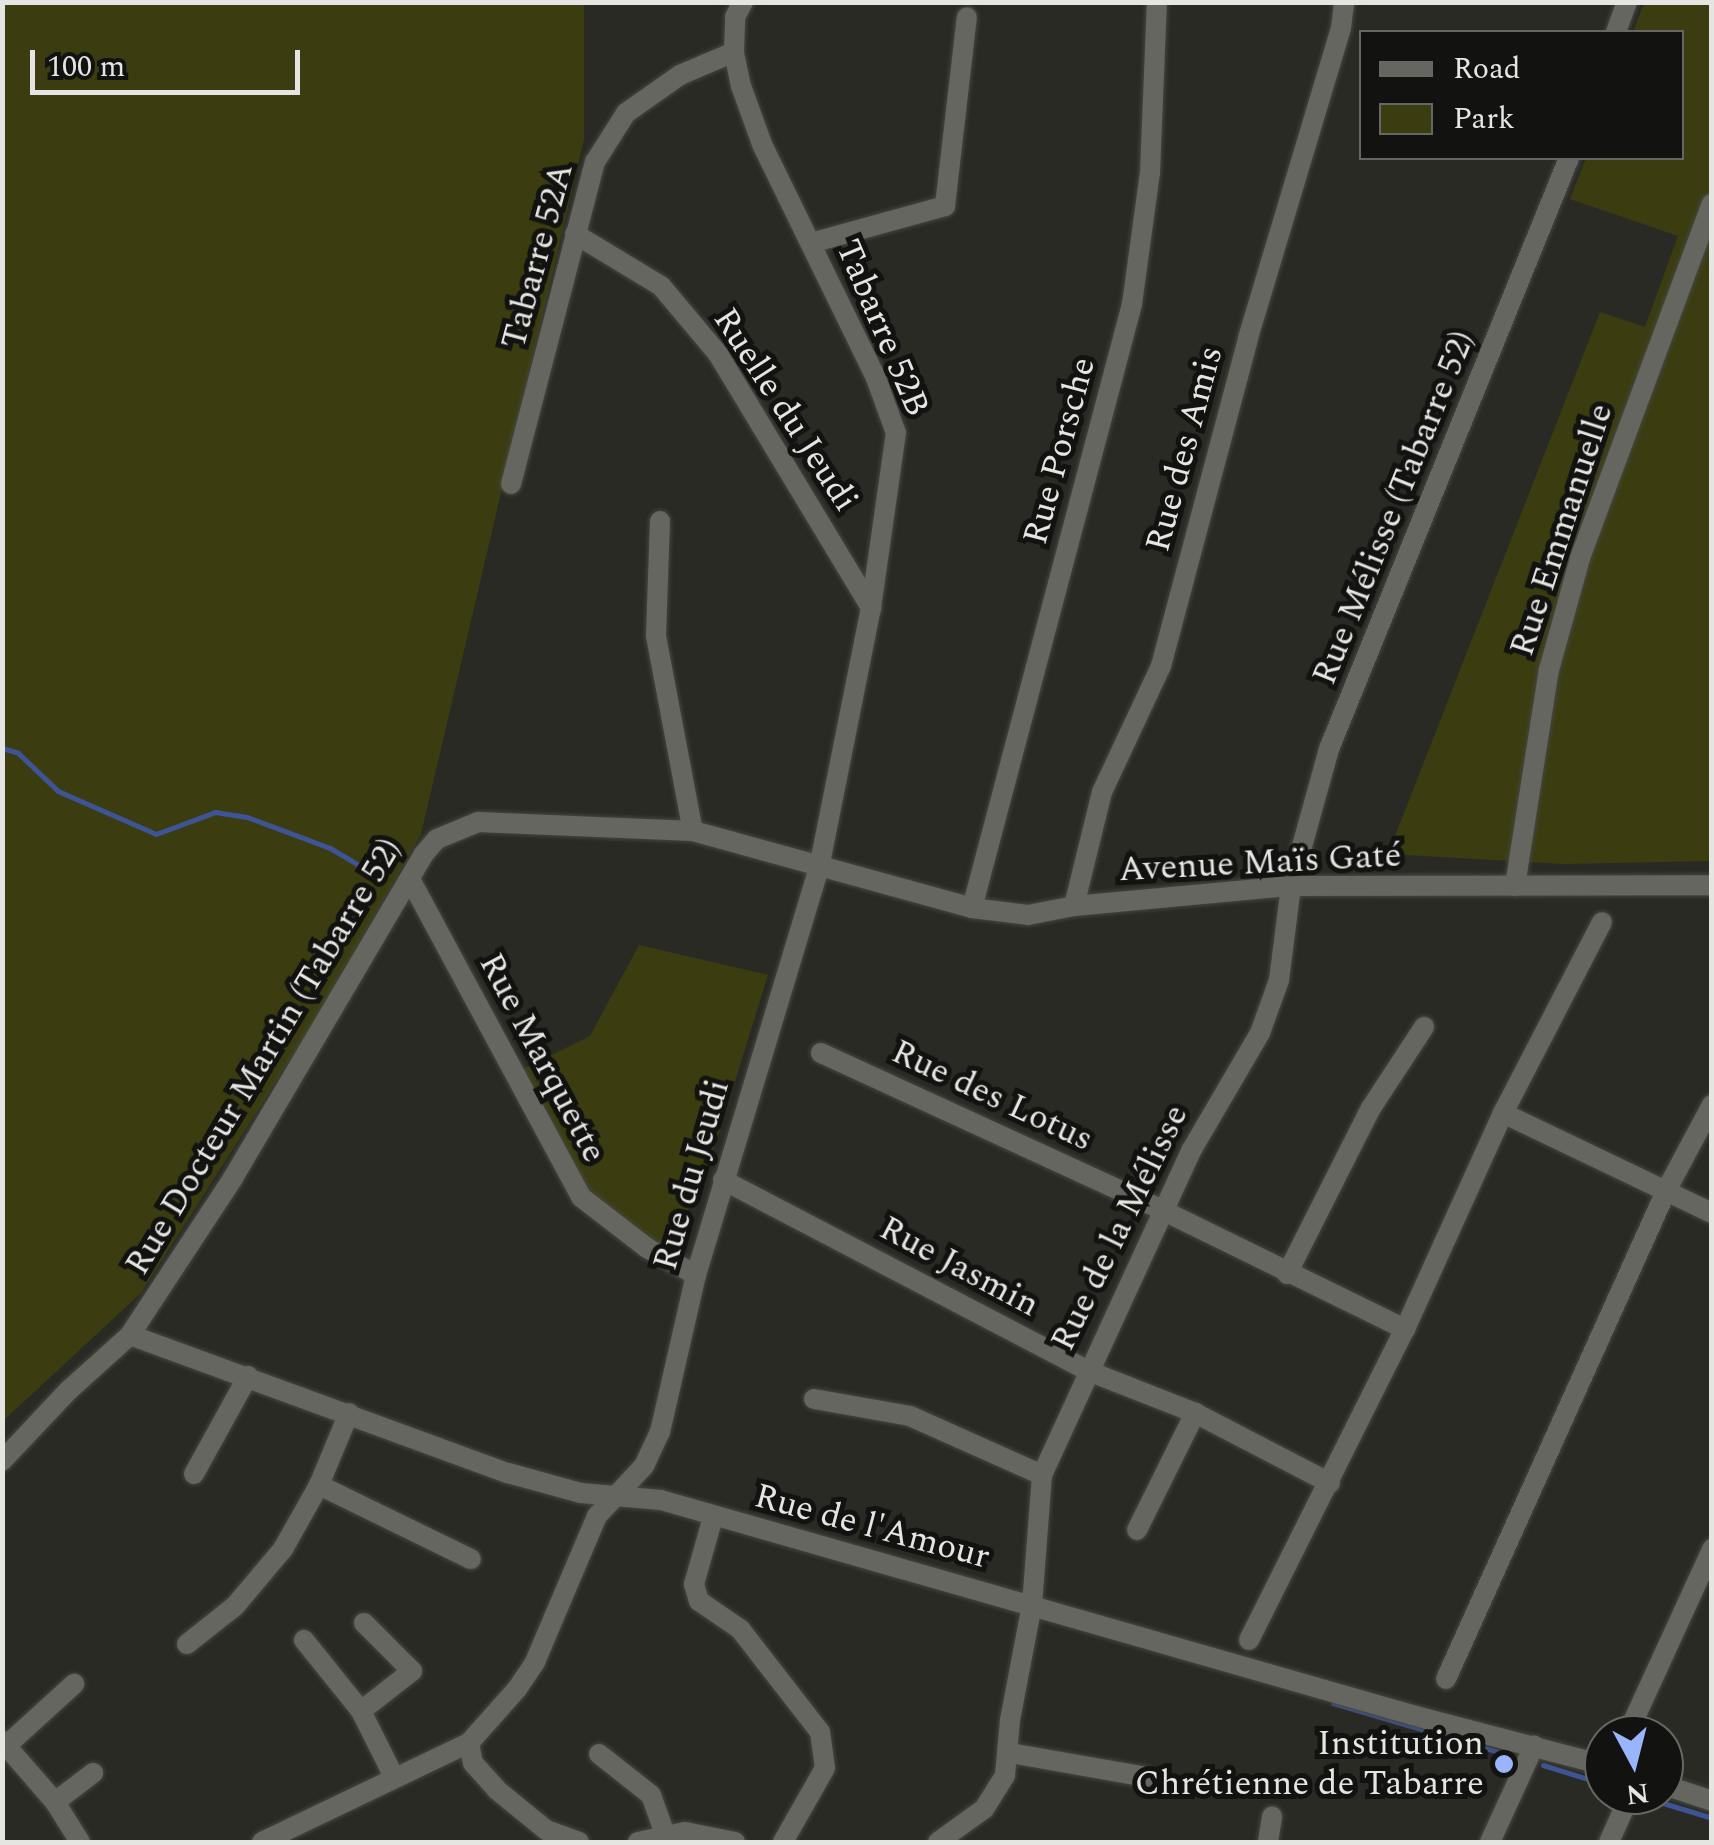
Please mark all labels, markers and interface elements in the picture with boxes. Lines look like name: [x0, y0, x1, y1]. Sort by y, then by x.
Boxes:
scale bar: [35, 30, 305, 92]
legend: [1359, 30, 1684, 160]
text: 100 m: [47, 44, 125, 90]
text: Road: [1453, 46, 1521, 92]
text: Park: [1453, 96, 1515, 142]
street label: Tabarre 52A: [493, 158, 583, 354]
street label: Tabarre 52B: [826, 233, 938, 423]
street label: Ruelle du Jeudi: [704, 300, 866, 520]
street label: Rue Mélisse (Tabarre 52): [1304, 325, 1484, 691]
street label: Rue des Amis: [1137, 342, 1233, 556]
street label: Rue Porsche: [1015, 353, 1105, 549]
street label: Rue Emmanuelle: [1501, 399, 1623, 661]
street label: Rue Docteur Martin (Tabarre 52): [117, 831, 411, 1283]
street label: Avenue Maïs Gaté: [1118, 835, 1402, 891]
street label: Rue Marquette: [469, 946, 615, 1170]
street label: Rue des Lotus: [885, 1031, 1099, 1161]
street label: Rue du Jeudi: [645, 1075, 739, 1275]
street label: Rue de la Mélisse: [1042, 1098, 1198, 1358]
street label: Rue Jasmin: [872, 1207, 1046, 1327]
street label: Rue de l'Amour: [750, 1475, 994, 1579]
north arrow: [1584, 1715, 1684, 1815]
place label: Institution Chrétienne de Tabarre: [1135, 1723, 1484, 1805]
marker: Institution Chrétienne de Tabarre: [1493, 1753, 1515, 1775]
text: N: [1624, 1771, 1651, 1816]

